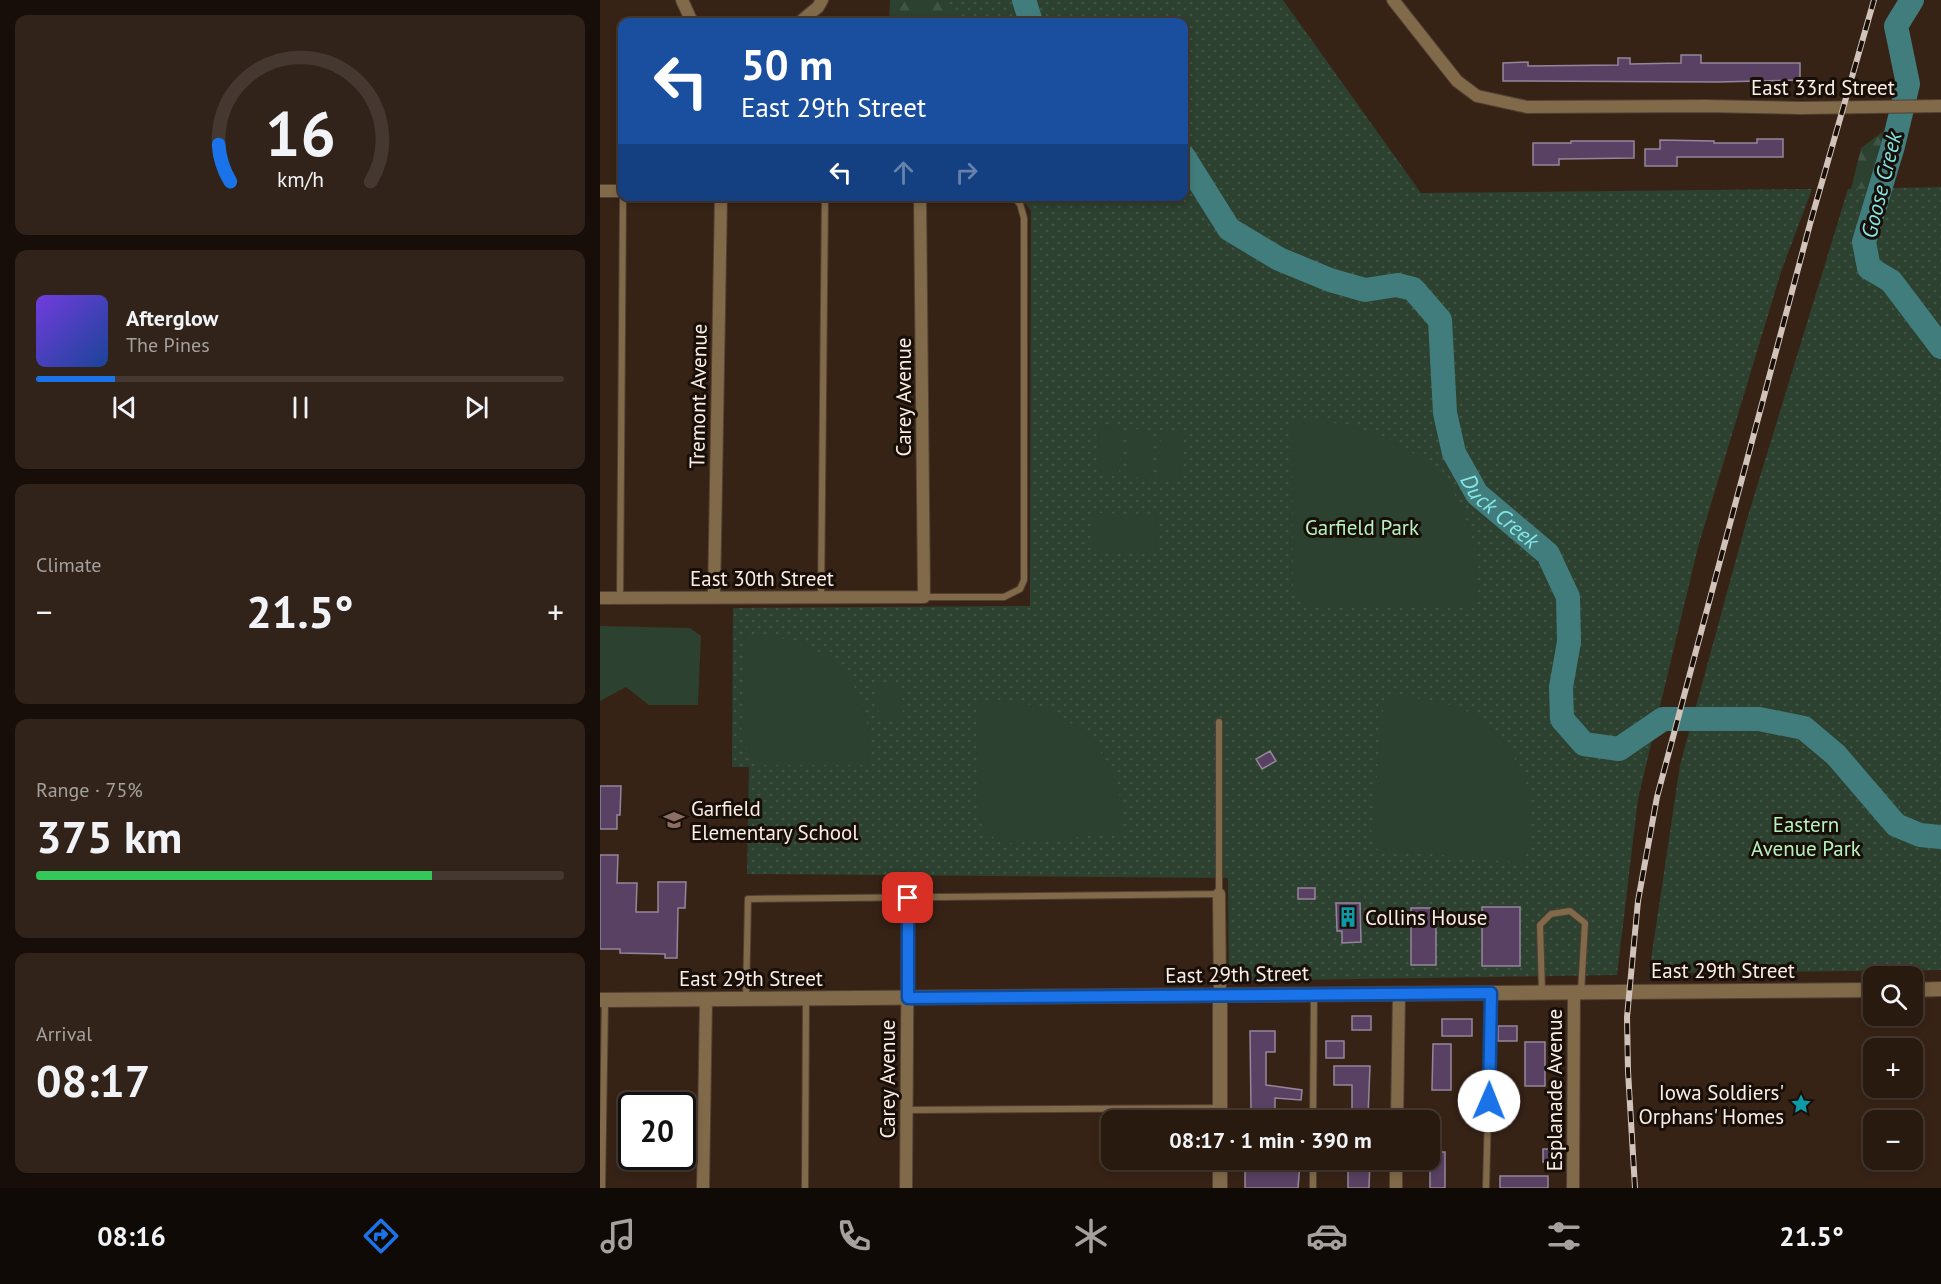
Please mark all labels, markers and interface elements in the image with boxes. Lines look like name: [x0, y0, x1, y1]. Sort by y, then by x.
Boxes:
text: 50 m: [741, 37, 833, 92]
icon: left: [642, 42, 720, 120]
street label: East 33rd Street: [1751, 74, 1895, 101]
text: East 29th Street: [741, 90, 926, 124]
text: 16: [265, 92, 335, 173]
water label: Goose Creek: [1854, 128, 1908, 241]
icon: left: [824, 156, 857, 189]
icon: ahead: [887, 156, 920, 189]
icon: right: [950, 156, 983, 189]
text: km/h: [276, 165, 323, 193]
text: Afterglow: [126, 304, 218, 332]
street label: Tremont Avenue: [683, 323, 713, 469]
text: The Pines: [126, 332, 210, 358]
street label: Carey Avenue: [890, 338, 917, 456]
icon: previous: [108, 391, 141, 424]
icon: pause: [284, 391, 317, 424]
icon: next: [460, 391, 493, 424]
water label: Duck Creek: [1455, 469, 1546, 555]
park label: Garfield Park: [1305, 514, 1419, 541]
text: Climate: [36, 552, 102, 578]
street label: East 30th Street: [690, 565, 834, 592]
text: 21.5°: [246, 582, 354, 640]
text: −: [36, 590, 53, 633]
text: +: [547, 590, 564, 633]
text: Range · 75%: [36, 777, 143, 803]
place label: Garfield Elementary School: [691, 795, 858, 846]
text: 375 km: [36, 807, 182, 865]
school or university icon: Garfield Elementary School: [662, 808, 686, 832]
park label: Eastern Avenue Park: [1751, 811, 1861, 862]
pin: [882, 872, 933, 923]
icon: arrive: [891, 881, 924, 914]
place label: Collins House: [1365, 904, 1488, 931]
building icon: Collins House: [1336, 905, 1360, 929]
street label: East 29th Street: [1651, 957, 1795, 984]
street label: East 29th Street: [1165, 959, 1309, 989]
street label: East 29th Street: [679, 965, 823, 992]
map controls: [1863, 966, 1923, 1170]
button: search: [1863, 966, 1923, 1026]
street label: Esplanade Avenue: [1541, 1009, 1568, 1171]
street label: Carey Avenue: [874, 1020, 901, 1138]
text: Arrival: [36, 1021, 92, 1047]
button: +: [1863, 1038, 1923, 1098]
text: 08:17: [36, 1051, 150, 1109]
position arrow: [1457, 1069, 1521, 1133]
place label: Iowa Soldiers' Orphans' Homes: [1639, 1079, 1784, 1130]
speed limit sign: 20: [618, 1092, 696, 1170]
place icon: Iowa Soldiers' Orphans' Homes: [1789, 1092, 1813, 1116]
button: −: [1863, 1110, 1923, 1170]
text: 08:17 · 1 min · 390 m: [1169, 1126, 1372, 1154]
icon: directions: [360, 1215, 402, 1257]
icon: music: [597, 1215, 639, 1257]
icon: phone: [833, 1215, 875, 1257]
icon: climate: [1070, 1215, 1112, 1257]
icon: car: [1306, 1215, 1348, 1257]
icon: filters: [1543, 1215, 1585, 1257]
text: 08:16: [97, 1219, 166, 1253]
text: 21.5°: [1779, 1219, 1844, 1253]

